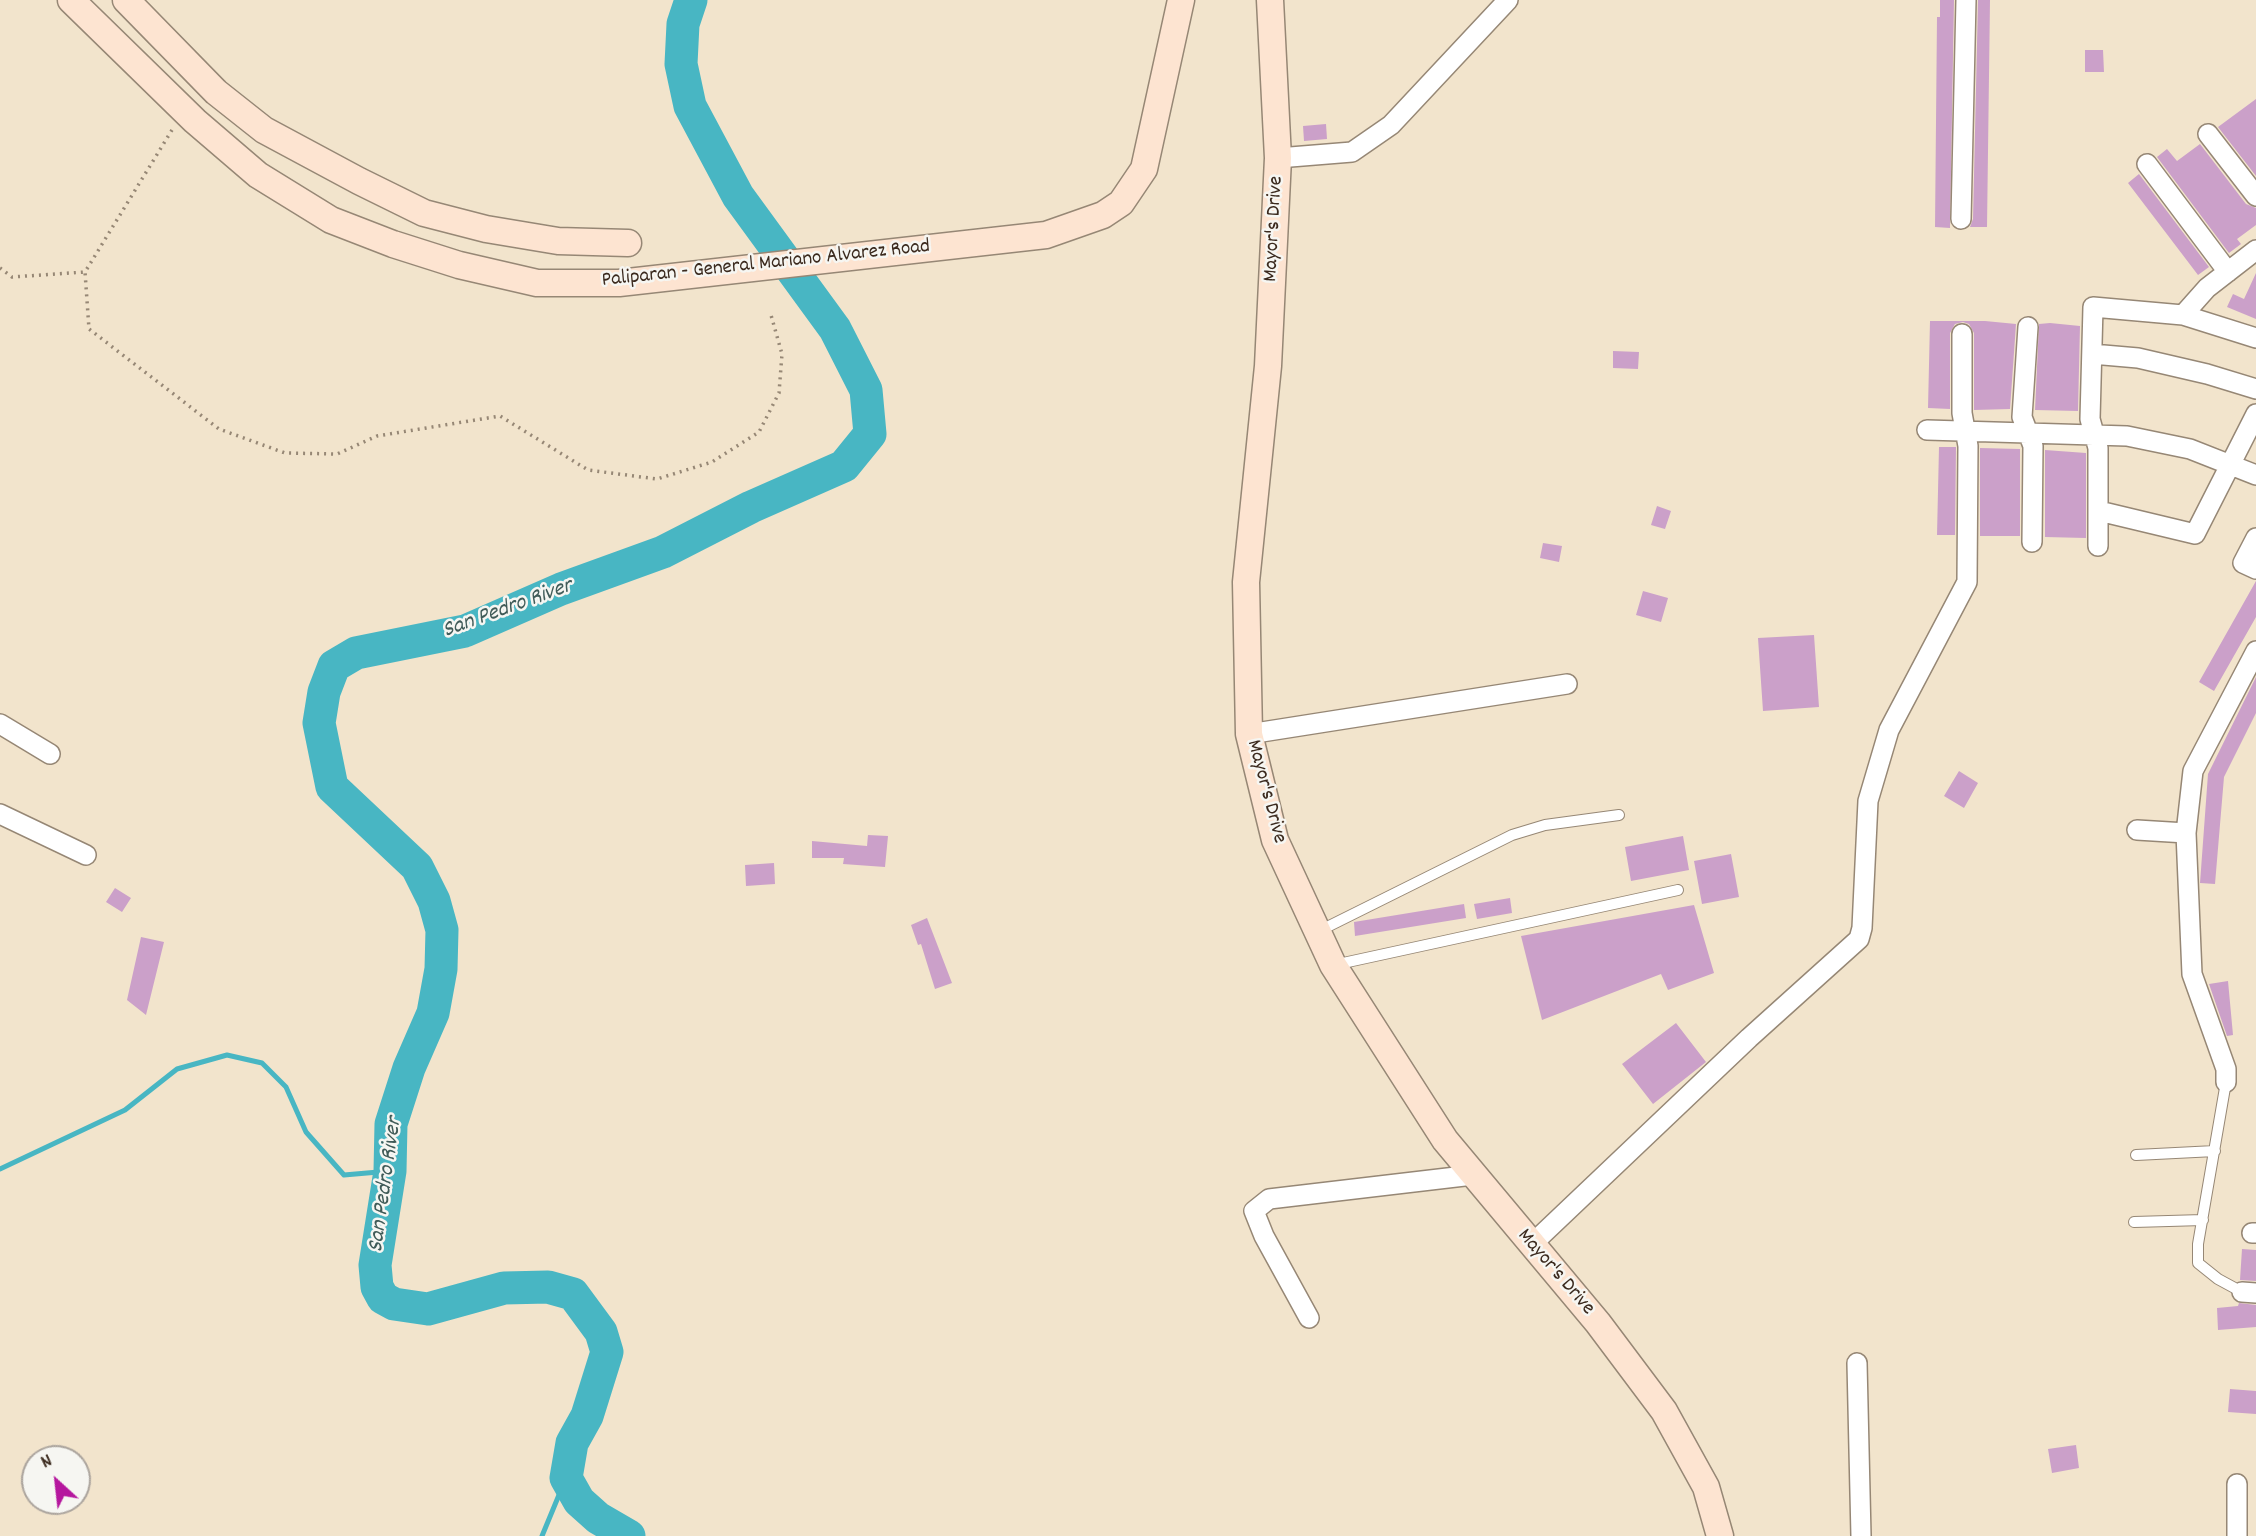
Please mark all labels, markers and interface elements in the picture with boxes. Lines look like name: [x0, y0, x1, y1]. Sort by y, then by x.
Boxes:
street label: Mayor's Drive: [1260, 175, 1290, 283]
street label: Paliparan - General Mariano Alvarez Road: [601, 235, 931, 295]
water label: San Pedro River: [439, 574, 577, 646]
street label: Mayor's Drive: [1239, 738, 1291, 846]
water label: San Pedro River: [364, 1116, 410, 1254]
street label: Mayor's Drive: [1511, 1225, 1599, 1321]
north arrow: [21, 1445, 91, 1515]
text: N: [37, 1448, 57, 1477]

